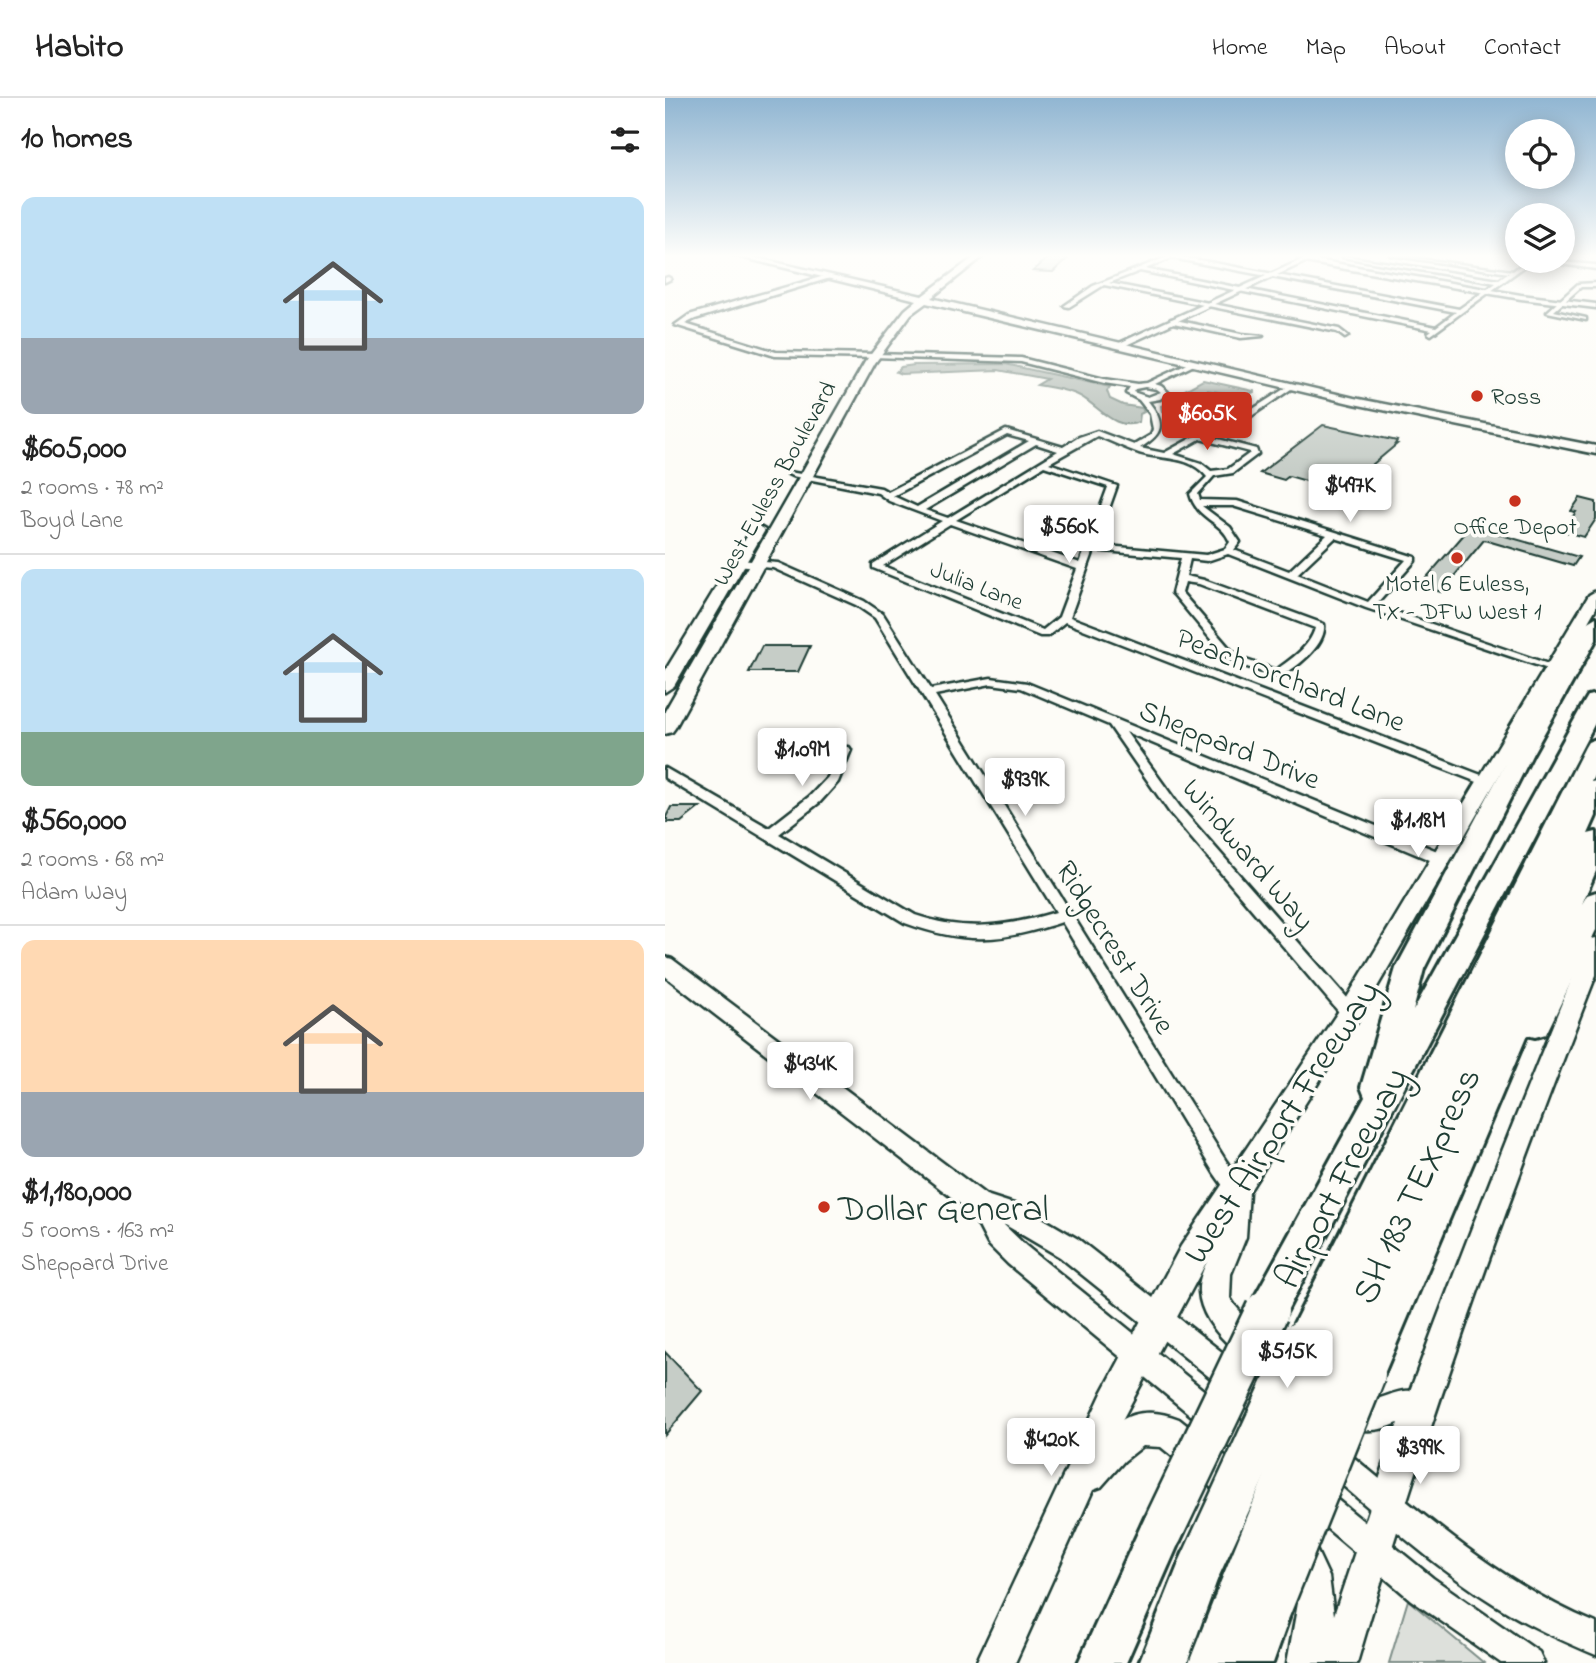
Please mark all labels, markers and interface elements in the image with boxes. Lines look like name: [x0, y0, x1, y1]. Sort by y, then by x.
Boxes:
text: Habito: [35, 24, 124, 72]
text: Home: [1212, 31, 1268, 66]
text: Map: [1306, 31, 1346, 66]
text: About: [1384, 31, 1446, 66]
text: Contact: [1484, 31, 1561, 66]
text: 10 homes: [21, 118, 133, 162]
map controls: [1505, 119, 1575, 273]
button: locate: [1505, 119, 1575, 189]
icon: filters: [606, 121, 644, 159]
button: layers: [1505, 203, 1575, 273]
icon: home: [270, 243, 396, 369]
street label: West Euless Boulevard: [705, 375, 847, 593]
place label: Ross: [1491, 381, 1541, 416]
marker: Ross: [1469, 388, 1485, 404]
pin: $605K: [1158, 392, 1256, 452]
text: $605K: [1178, 398, 1236, 431]
text: $605,000: [21, 428, 127, 472]
pin: $497K: [1301, 464, 1399, 524]
text: $497K: [1325, 470, 1375, 503]
text: 2 rooms · 78 m²: [21, 472, 164, 505]
marker: Office Depot: [1507, 493, 1523, 509]
text: Boyd Lane: [21, 505, 123, 538]
pin: $560K: [1020, 505, 1118, 565]
text: $560K: [1040, 511, 1098, 544]
place label: Office Depot: [1453, 511, 1577, 546]
marker: Motel 6 Euless, TX - DFW West 1: [1449, 550, 1465, 566]
street label: Julia Lane: [925, 554, 1028, 621]
place label: Motel 6 Euless, TX - DFW West 1: [1372, 568, 1542, 631]
icon: home: [270, 615, 396, 741]
street label: Peach Orchard Lane: [1169, 618, 1411, 746]
street label: Sheppard Drive: [1132, 690, 1327, 803]
pin: $1.09M: [745, 728, 859, 788]
text: $1.09M: [774, 734, 830, 767]
pin: $939K: [976, 758, 1074, 818]
text: $939K: [1001, 764, 1049, 797]
street label: Windward Way: [1170, 770, 1324, 942]
text: $560,000: [21, 800, 127, 844]
pin: $1.18M: [1361, 800, 1475, 859]
text: $1.18M: [1390, 805, 1446, 838]
text: 2 rooms · 68 m²: [21, 844, 164, 877]
street label: Ridgecrest Drive: [1043, 853, 1185, 1044]
text: Adam Way: [21, 877, 127, 910]
street label: West Airport Freeway: [1172, 971, 1388, 1271]
icon: home: [270, 986, 396, 1112]
pin: $434K: [761, 1042, 859, 1102]
text: $434K: [783, 1048, 837, 1081]
street label: Airport Freeway: [1263, 1059, 1417, 1295]
street label: SH 183 TEXpress: [1340, 1060, 1497, 1314]
text: $1,180,000: [21, 1171, 132, 1215]
place label: Dollar General: [837, 1184, 1049, 1238]
marker: Dollar General: [816, 1199, 832, 1215]
text: 5 rooms · 163 m²: [21, 1215, 174, 1248]
text: Sheppard Drive: [21, 1248, 168, 1281]
pin: $515K: [1238, 1330, 1336, 1390]
text: $515K: [1258, 1336, 1316, 1369]
pin: $420K: [1002, 1418, 1100, 1478]
text: $420K: [1023, 1424, 1079, 1457]
pin: $399K: [1371, 1426, 1469, 1486]
text: $399K: [1396, 1432, 1444, 1465]

